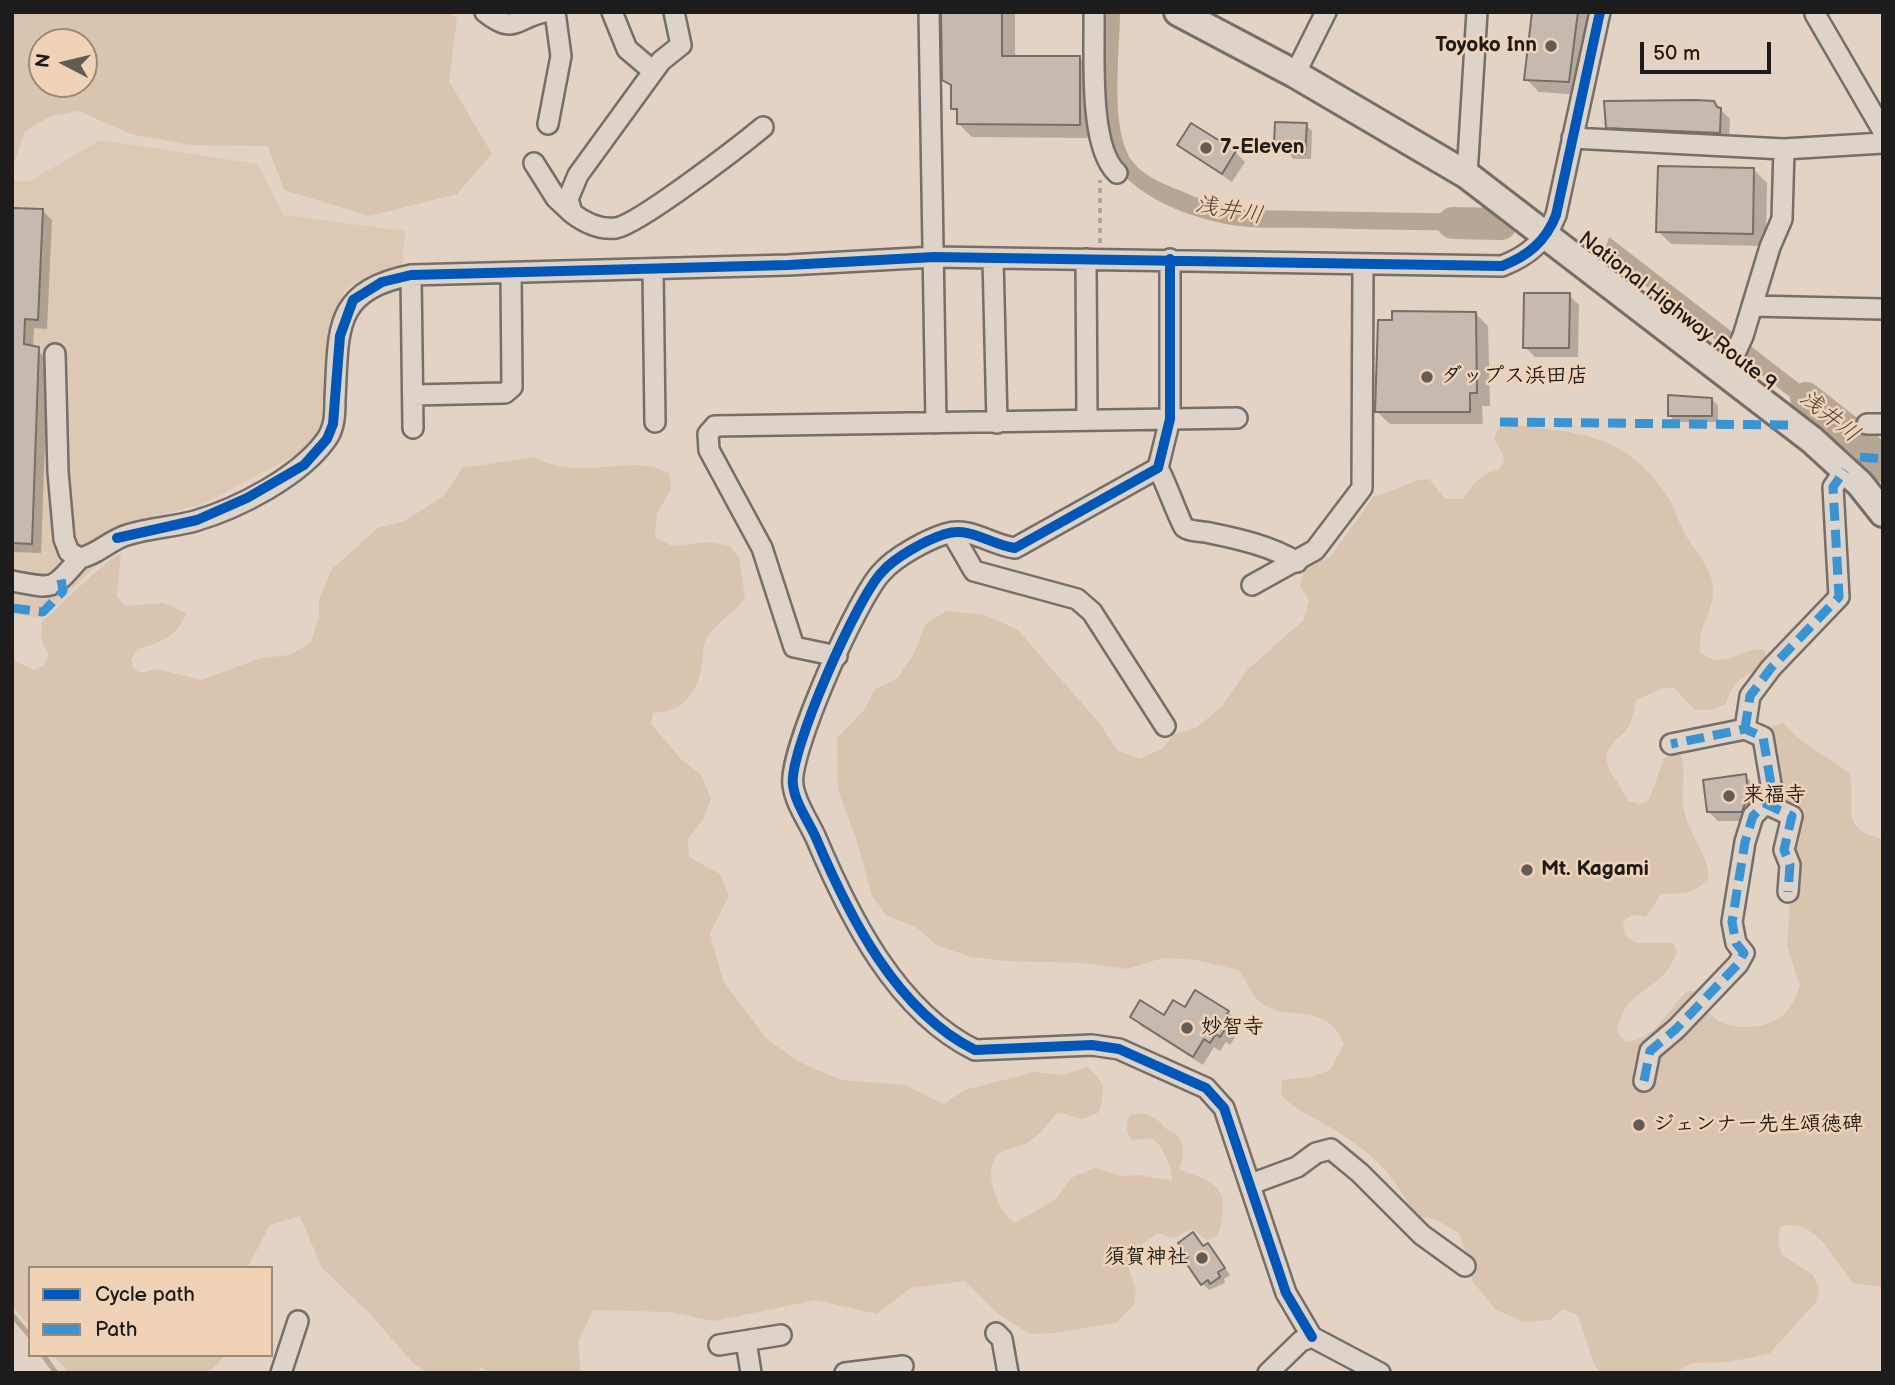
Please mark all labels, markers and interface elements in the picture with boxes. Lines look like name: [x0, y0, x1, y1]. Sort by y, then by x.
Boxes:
north arrow: [28, 28, 98, 98]
scale bar: [1643, 28, 1774, 72]
place label: Toyoko Inn: [1435, 33, 1537, 59]
marker: Toyoko Inn: [1543, 38, 1559, 54]
text: 50 m: [1653, 41, 1700, 66]
text: N: [31, 52, 56, 69]
place label: 7-Eleven: [1220, 135, 1305, 161]
marker: 7-Eleven: [1198, 140, 1214, 156]
water label: 浅井川: [1193, 191, 1265, 231]
street label: National Highway Route 9: [1573, 227, 1781, 397]
place label: ダップス浜田店: [1441, 364, 1588, 390]
marker: ダップス浜田店: [1419, 369, 1435, 385]
water label: 浅井川: [1793, 385, 1865, 449]
place label: 来福寺: [1743, 783, 1806, 809]
marker: 来福寺: [1721, 788, 1737, 804]
place label: Mt. Kagami: [1541, 857, 1649, 883]
marker: Mt. Kagami: [1519, 862, 1535, 878]
place label: 妙智寺: [1201, 1015, 1264, 1041]
marker: 妙智寺: [1179, 1020, 1195, 1036]
place label: ジェンナー先生頌徳碑: [1653, 1112, 1863, 1138]
marker: ジェンナー先生頌徳碑: [1631, 1117, 1647, 1133]
place label: 須賀神社: [1104, 1245, 1188, 1271]
marker: 須賀神社: [1194, 1250, 1210, 1266]
legend: [28, 1266, 273, 1357]
text: Cycle path: [95, 1282, 195, 1307]
text: Path: [95, 1317, 137, 1342]

